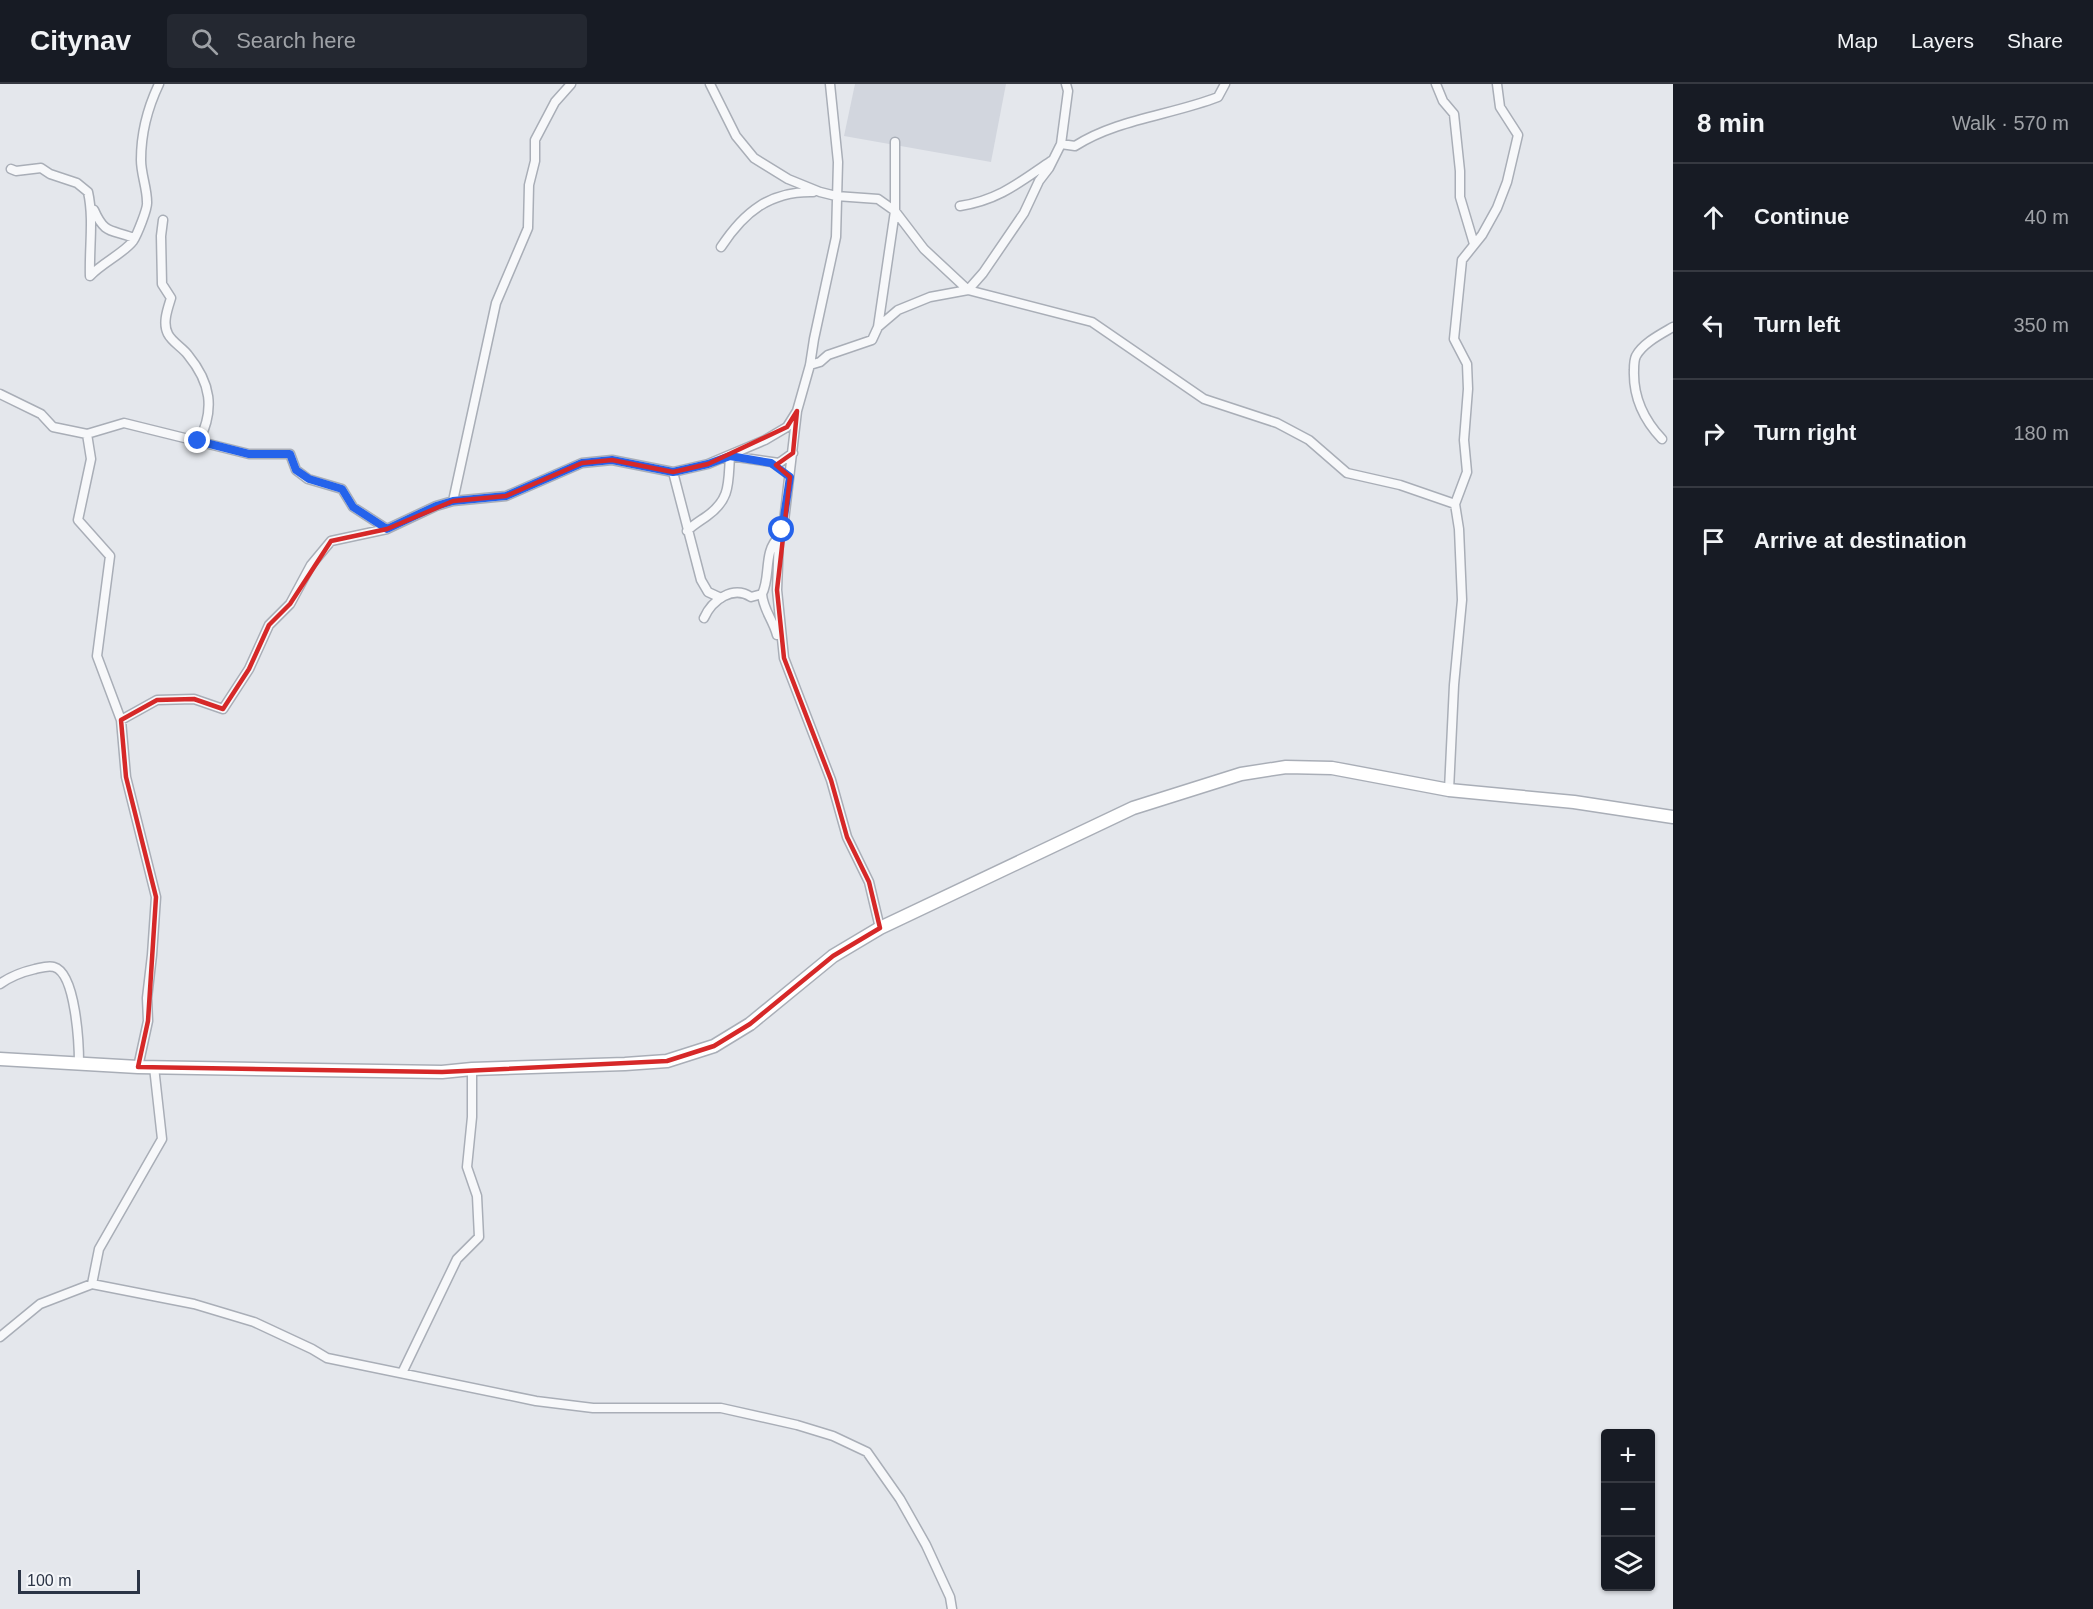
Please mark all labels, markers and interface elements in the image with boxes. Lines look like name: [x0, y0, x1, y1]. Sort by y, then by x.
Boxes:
search box: [167, 14, 587, 68]
text: Citynav: [30, 25, 131, 56]
icon: search: [188, 25, 221, 58]
text: Search here: [236, 28, 356, 53]
text: Map: [1837, 29, 1878, 52]
text: Layers: [1911, 29, 1974, 52]
text: Share: [2007, 29, 2063, 52]
text: 8 min: [1697, 108, 1765, 138]
text: Walk · 570 m: [1952, 112, 2069, 134]
icon: ahead: [1697, 201, 1730, 234]
text: Continue: [1754, 204, 1849, 229]
text: 40 m: [2025, 206, 2069, 228]
icon: left: [1697, 309, 1730, 342]
text: Turn left: [1754, 312, 1840, 337]
text: 350 m: [2013, 314, 2069, 336]
icon: right: [1697, 417, 1730, 450]
text: Turn right: [1754, 420, 1856, 445]
text: 180 m: [2013, 422, 2069, 444]
route end: [184, 427, 210, 453]
route start: [768, 516, 794, 542]
icon: arrive: [1697, 525, 1730, 558]
text: Arrive at destination: [1754, 528, 1967, 553]
map controls: [1601, 1429, 1655, 1591]
button: +: [1601, 1429, 1655, 1483]
button: −: [1601, 1483, 1655, 1537]
button: layers: [1601, 1537, 1655, 1591]
scale bar: [18, 1567, 140, 1594]
text: 100 m: [27, 1572, 71, 1589]

